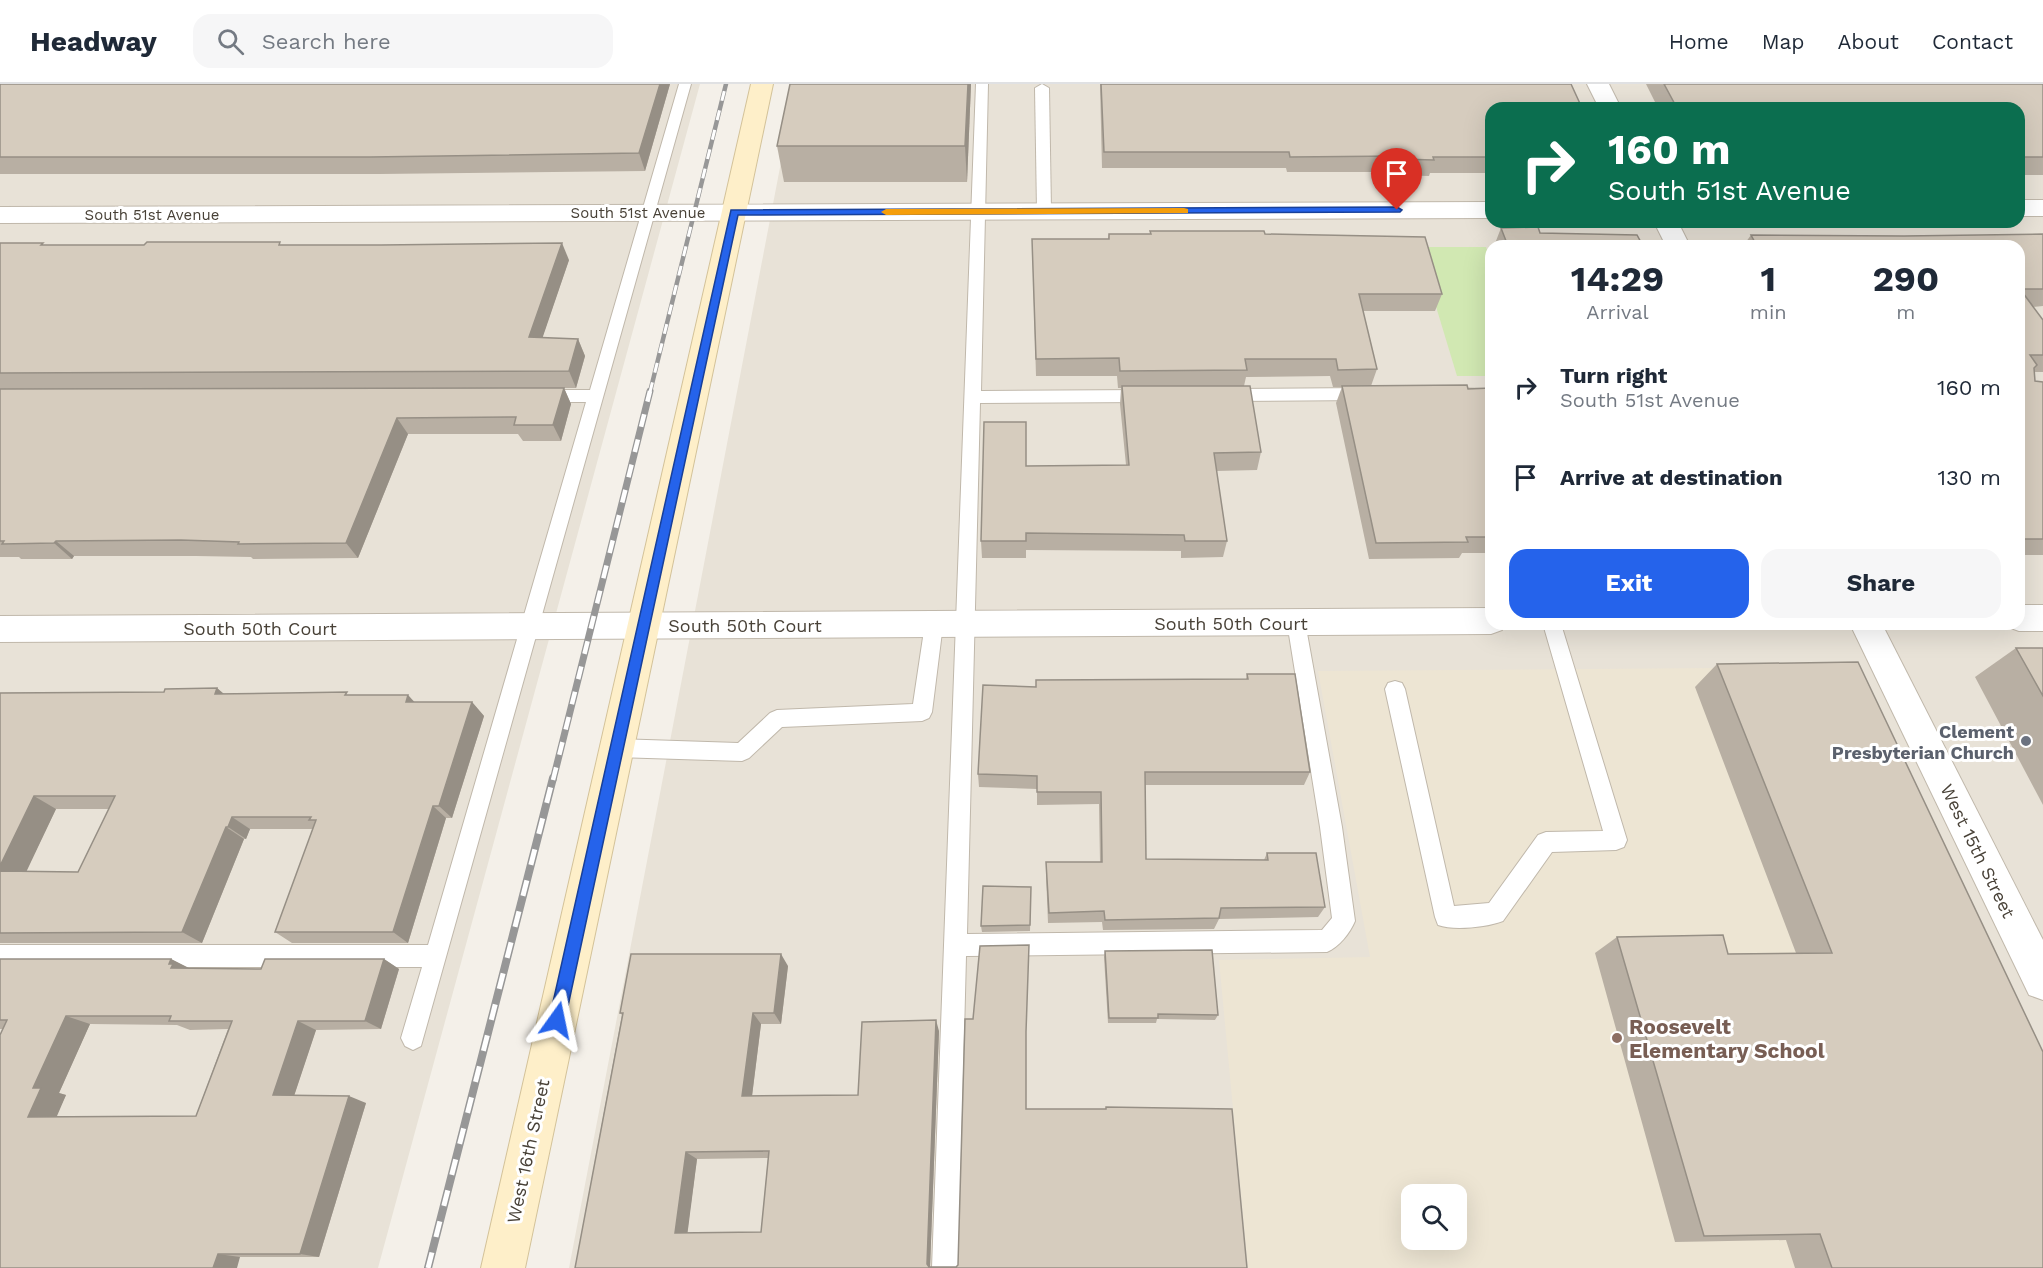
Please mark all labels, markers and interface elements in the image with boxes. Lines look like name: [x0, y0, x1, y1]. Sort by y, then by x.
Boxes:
search box: [193, 14, 613, 68]
text: Headway: [30, 25, 157, 58]
icon: search: [214, 25, 247, 58]
text: Search here: [262, 29, 391, 54]
text: Home: [1669, 29, 1729, 54]
text: Map: [1762, 29, 1805, 54]
text: About: [1838, 29, 1899, 54]
text: Contact: [1932, 29, 2013, 54]
text: 160 m: [1608, 125, 1731, 174]
icon: right: [1509, 126, 1587, 204]
pin: [1371, 148, 1422, 210]
icon: arrive: [1380, 157, 1413, 190]
text: South 51st Avenue: [1608, 175, 1851, 207]
street label: South 51st Avenue: [571, 204, 705, 222]
street label: South 51st Avenue: [85, 206, 219, 224]
text: 14:29: [1571, 258, 1664, 300]
text: 1: [1760, 258, 1776, 300]
text: 290: [1872, 258, 1939, 300]
text: Arrival: [1586, 300, 1649, 324]
text: min: [1750, 300, 1787, 324]
text: m: [1896, 300, 1915, 324]
text: Turn right: [1560, 363, 1667, 388]
icon: right: [1509, 371, 1542, 404]
text: 160 m: [1937, 375, 2001, 400]
text: South 51st Avenue: [1560, 388, 1740, 412]
icon: arrive: [1509, 461, 1542, 494]
text: Arrive at destination: [1560, 465, 1783, 490]
text: 130 m: [1937, 465, 2001, 490]
button: Exit: [1509, 549, 1749, 618]
button: Share: [1761, 549, 2001, 618]
street label: South 50th Court: [1154, 613, 1308, 634]
street label: South 50th Court: [668, 615, 822, 636]
street label: South 50th Court: [183, 618, 337, 639]
place label: Clement Presbyterian Church: [1832, 721, 2014, 763]
marker: Clement Presbyterian Church: [2019, 734, 2033, 748]
street label: West 15th Street: [1936, 781, 2020, 922]
position arrow: [525, 988, 589, 1052]
place label: Roosevelt Elementary School: [1629, 1014, 1825, 1063]
marker: Roosevelt Elementary School: [1610, 1031, 1624, 1045]
street label: West 16th Street: [502, 1077, 554, 1225]
map controls: [1401, 1184, 1467, 1250]
button: search: [1401, 1184, 1467, 1250]

